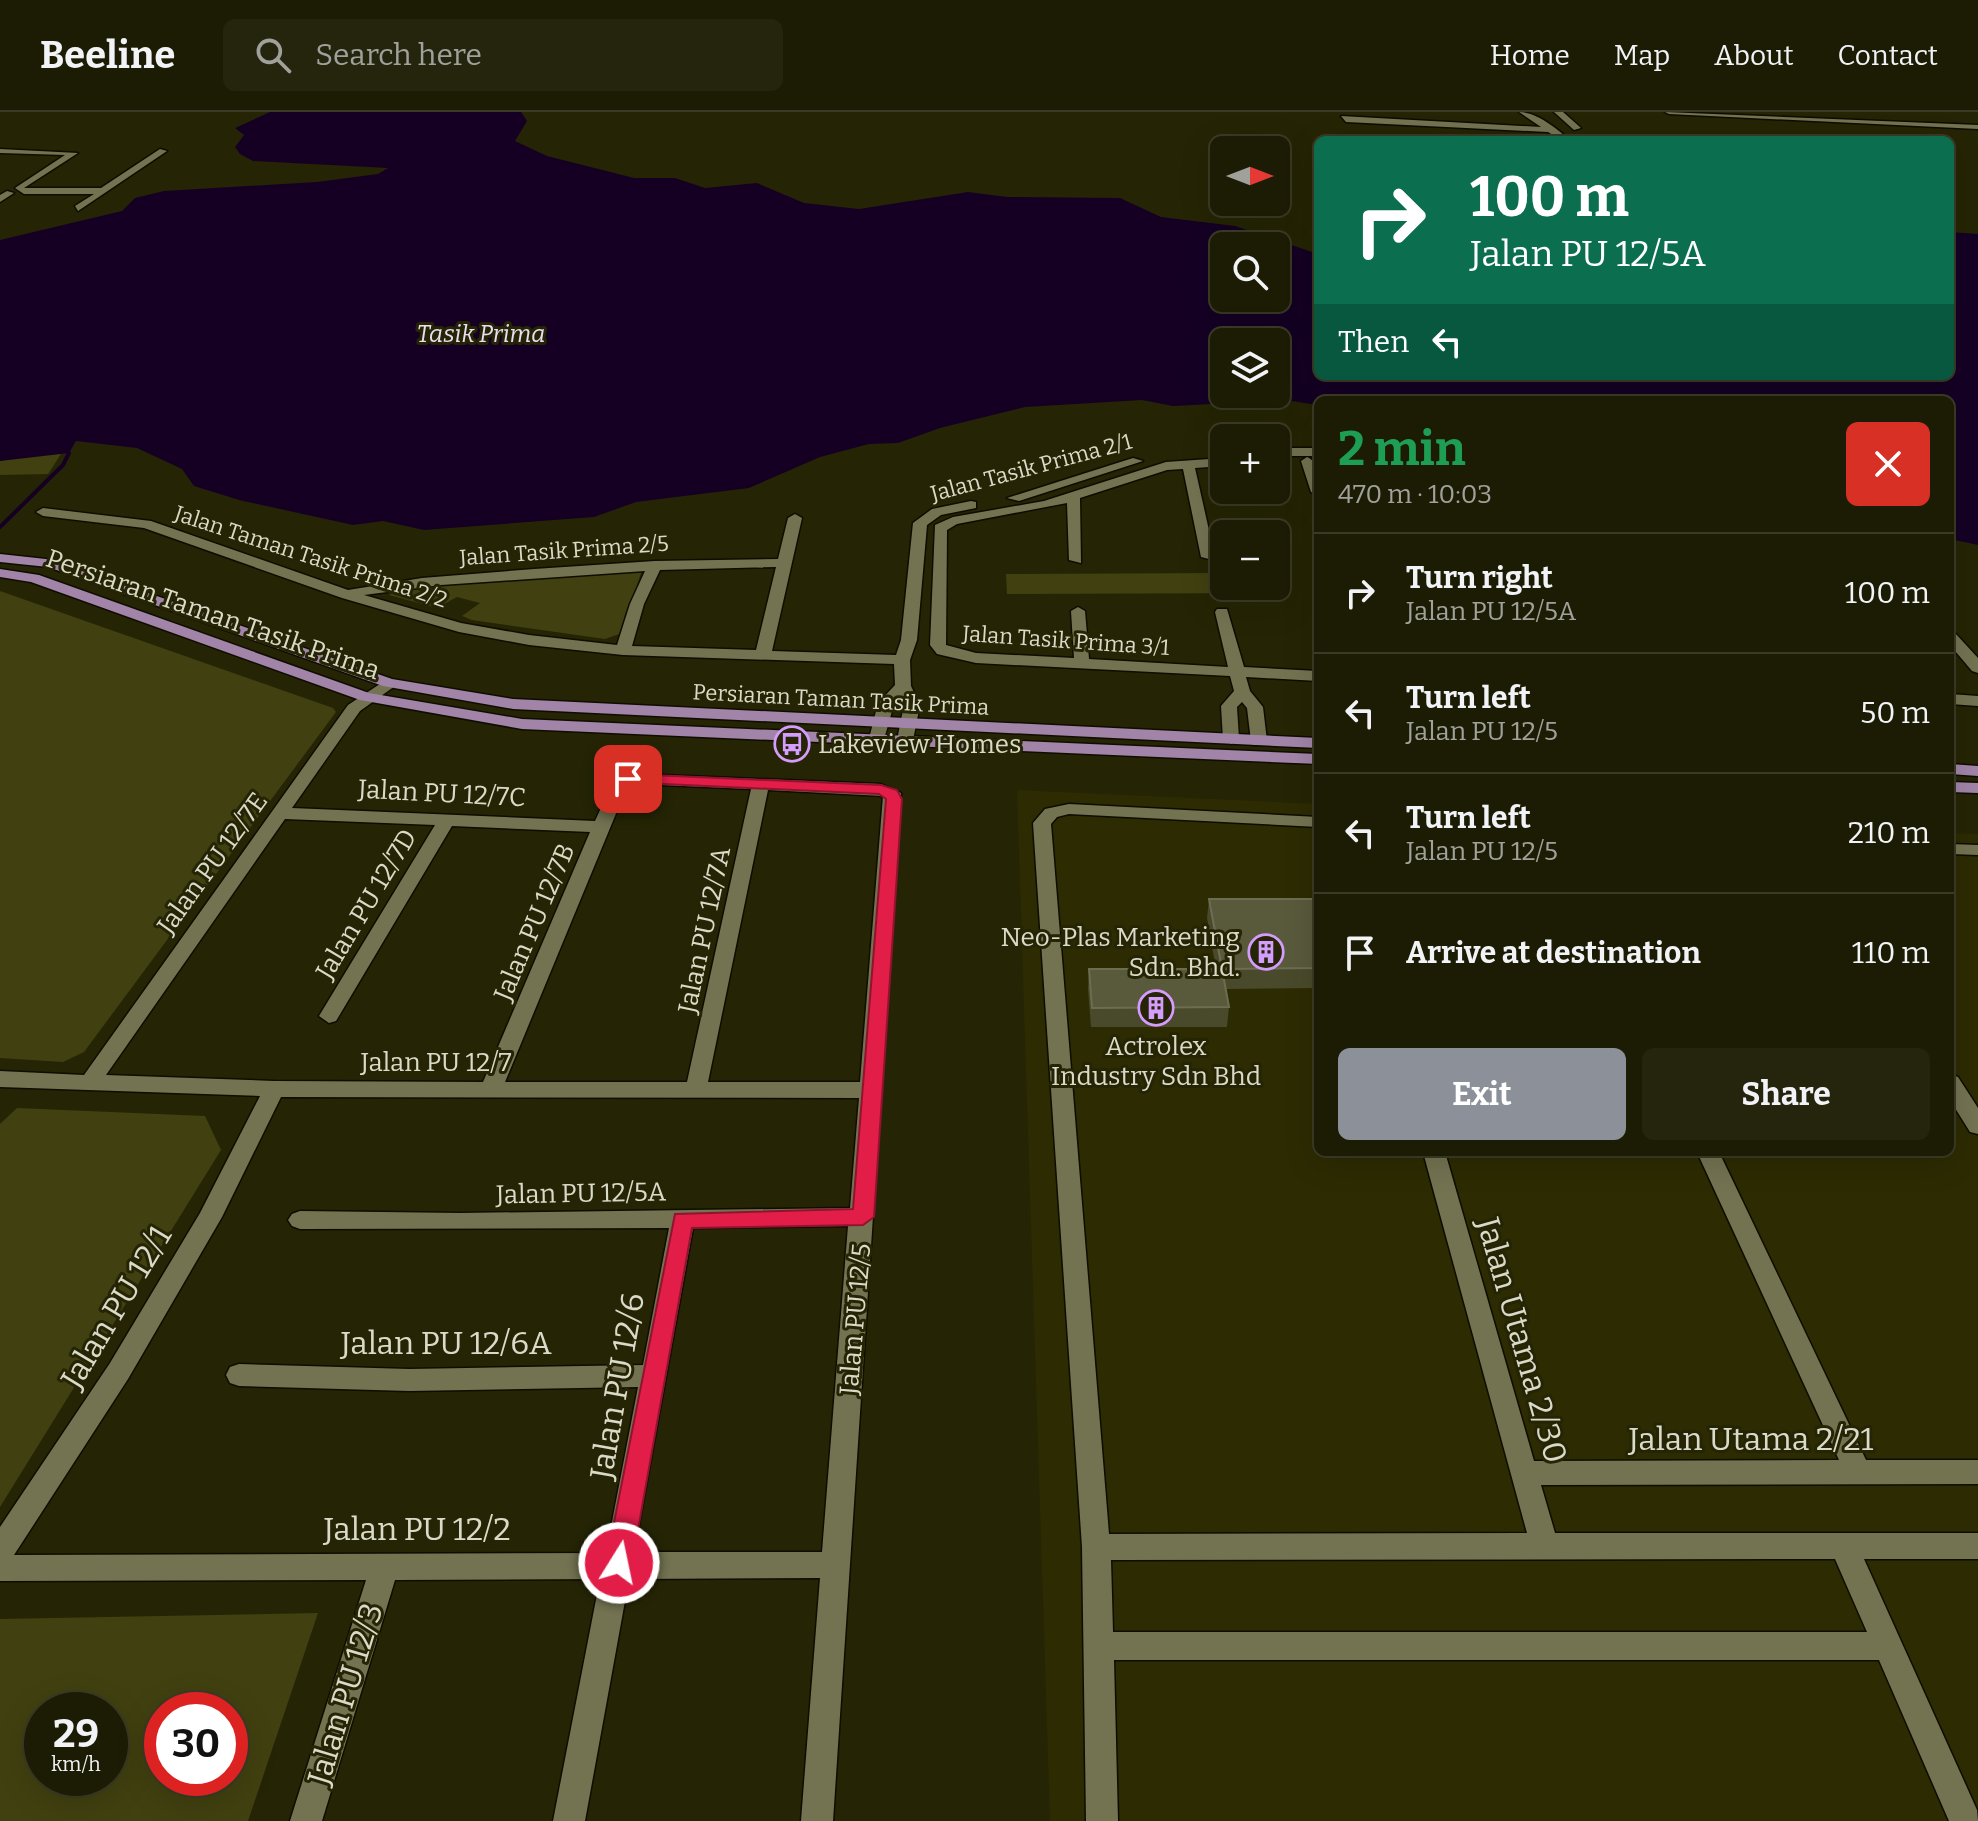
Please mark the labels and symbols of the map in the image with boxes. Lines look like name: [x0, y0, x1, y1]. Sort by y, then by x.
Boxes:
north arrow: [1210, 136, 1290, 216]
water label: Tasik Prima: [417, 320, 545, 348]
street label: Jalan Tasik Prima 2/1: [927, 428, 1135, 508]
street label: Jalan Taman Tasik Prima 2/2: [170, 499, 451, 613]
street label: Jalan Tasik Prima 2/5: [457, 530, 670, 571]
street label: Persiaran Taman Tasik Prima: [42, 543, 384, 686]
street label: Jalan Tasik Prima 3/1: [960, 620, 1170, 661]
street label: Persiaran Taman Tasik Prima: [692, 678, 990, 721]
bus stop icon: Lakeview Homes: [773, 725, 811, 763]
place label: Lakeview Homes: [818, 729, 1022, 760]
pin: [594, 745, 662, 813]
street label: Jalan PU 12/7C: [356, 774, 527, 813]
street label: Jalan PU 12/7E: [150, 787, 274, 941]
street label: Jalan PU 12/7D: [309, 824, 423, 986]
street label: Jalan PU 12/7B: [487, 839, 582, 1006]
street label: Jalan PU 12/7A: [672, 843, 737, 1017]
place label: Neo-Plas Marketing Sdn. Bhd.: [1000, 922, 1240, 983]
building icon: Neo-Plas Marketing Sdn. Bhd.: [1247, 933, 1285, 971]
building icon: Actrolex Industry Sdn Bhd: [1137, 989, 1175, 1027]
place label: Actrolex Industry Sdn Bhd: [1051, 1031, 1261, 1092]
street label: Jalan PU 12/7: [360, 1047, 511, 1078]
street label: Jalan PU 12/5A: [495, 1177, 667, 1211]
street label: Jalan Utama 2/30: [1469, 1212, 1575, 1467]
street label: Jalan PU 12/1: [52, 1219, 179, 1396]
street label: Jalan PU 12/5: [833, 1242, 878, 1397]
street label: Jalan PU 12/6: [582, 1290, 652, 1483]
street label: Jalan PU 12/6A: [339, 1324, 552, 1362]
street label: Jalan Utama 2/21: [1627, 1420, 1874, 1458]
street label: Jalan PU 12/2: [322, 1510, 511, 1548]
position arrow: [577, 1521, 661, 1605]
street label: Jalan PU 12/3: [299, 1599, 391, 1790]
speed limit sign: 30: [144, 1692, 248, 1796]

